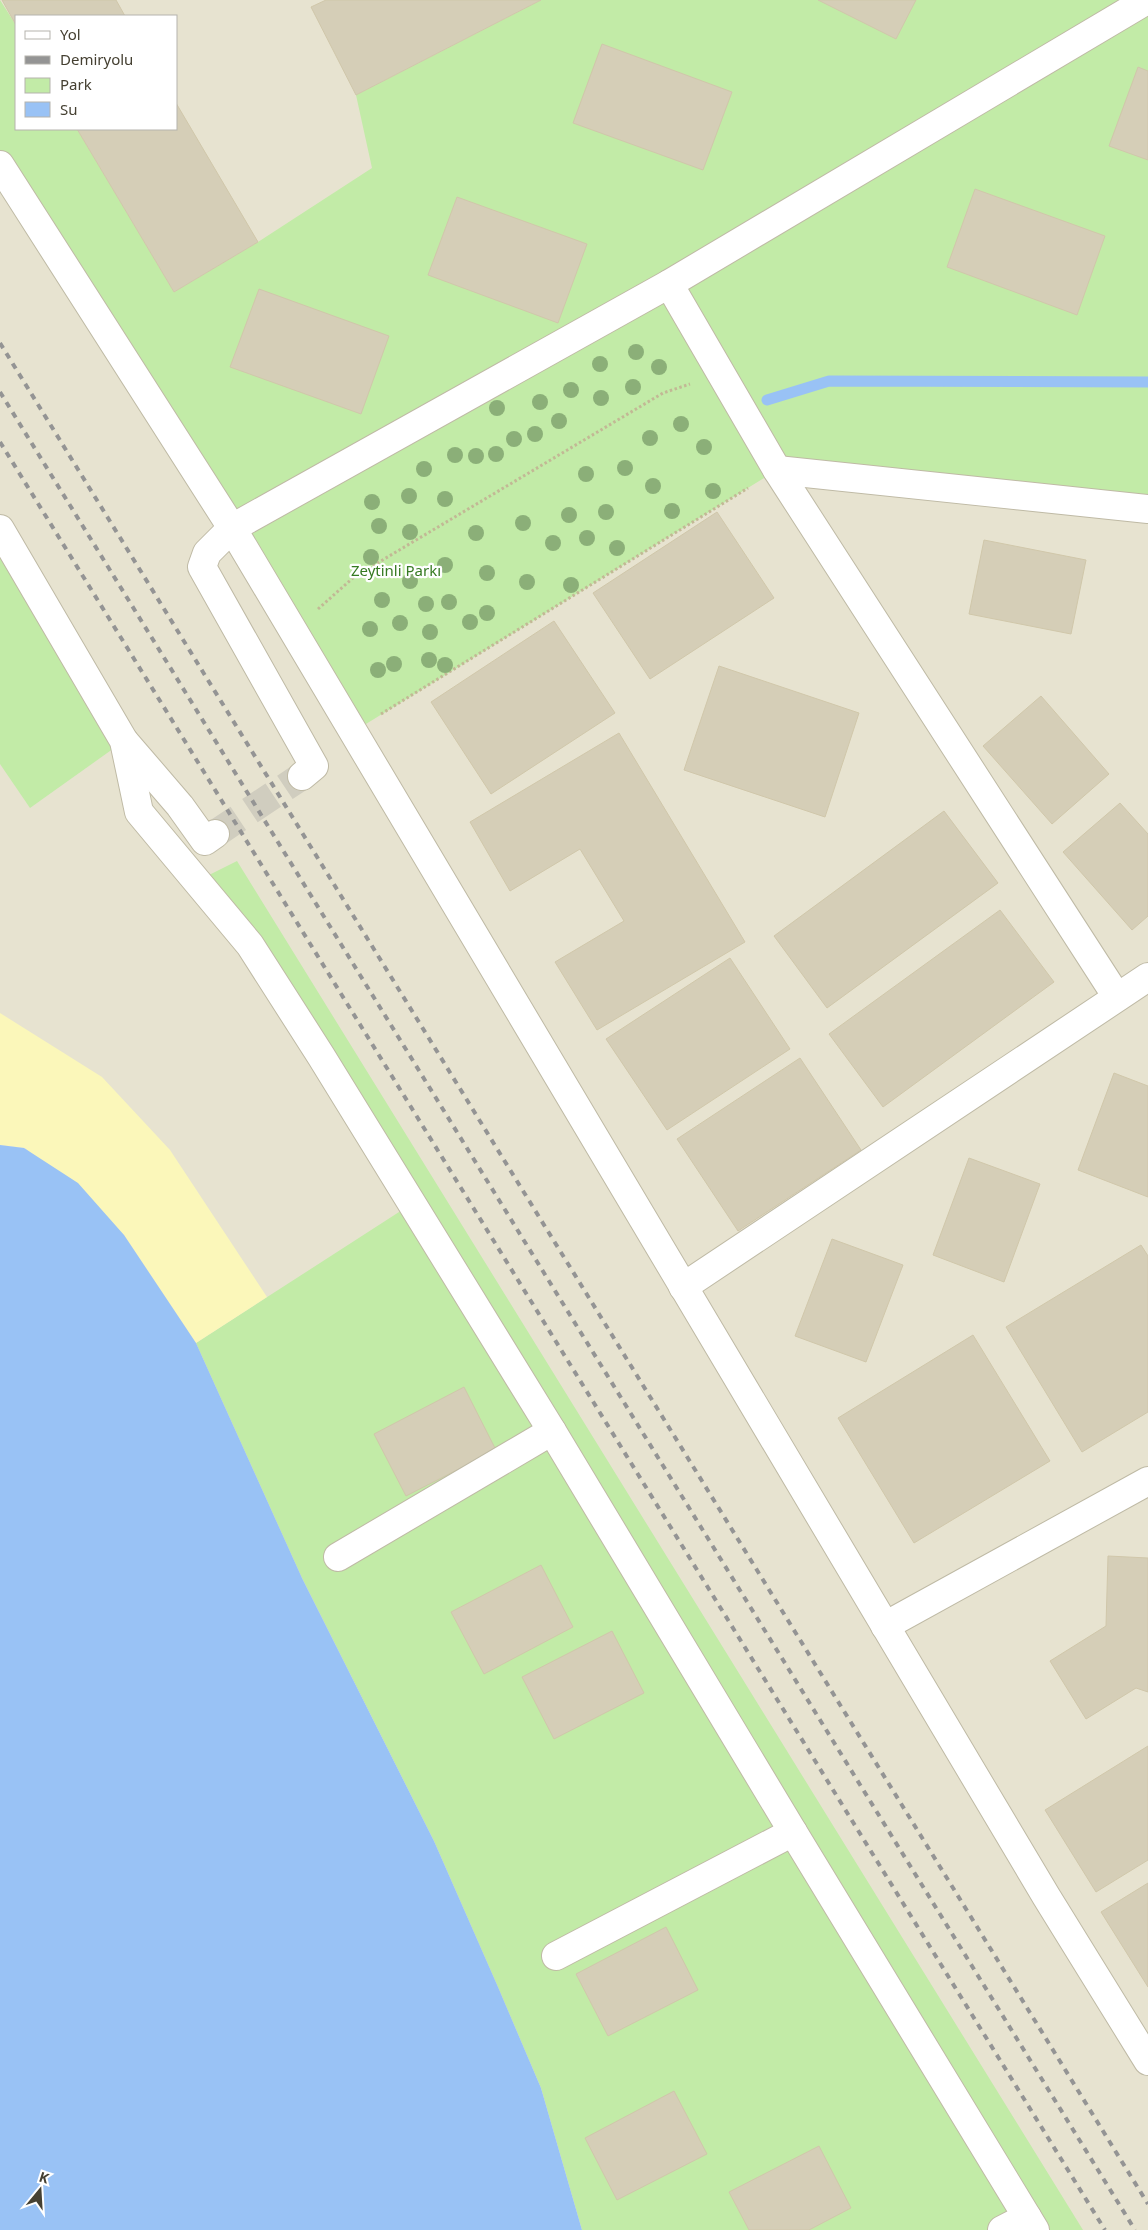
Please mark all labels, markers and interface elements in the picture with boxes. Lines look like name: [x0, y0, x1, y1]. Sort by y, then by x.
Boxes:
legend: [15, 15, 178, 130]
text: Yol: [60, 24, 81, 44]
text: Demiryolu: [60, 49, 133, 69]
text: Park: [60, 74, 92, 94]
text: Su: [60, 99, 78, 119]
park label: Zeytinli Parkı: [351, 560, 441, 580]
north arrow: [15, 2165, 65, 2215]
text: K: [37, 2167, 52, 2188]

